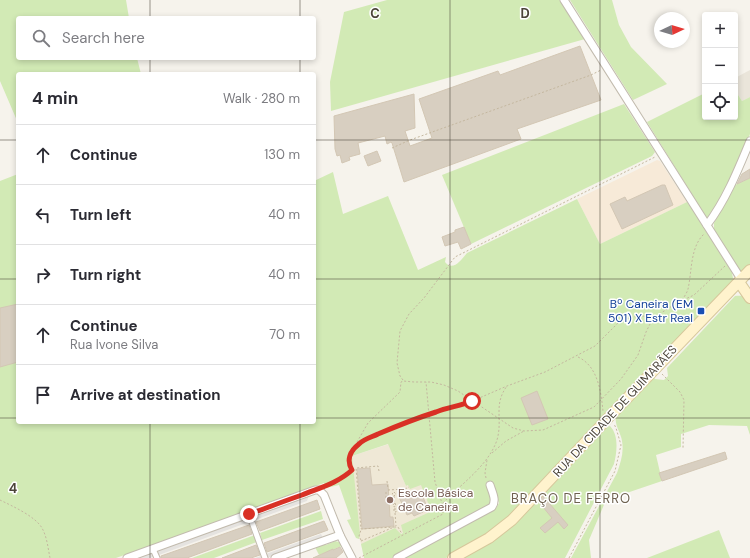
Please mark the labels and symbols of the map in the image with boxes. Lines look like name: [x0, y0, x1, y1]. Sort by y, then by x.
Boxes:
text: C: [370, 5, 380, 22]
text: D: [520, 5, 530, 22]
north arrow: [654, 12, 690, 48]
place label: Bº Caneira (EM 501) X Estr Real: [608, 296, 693, 326]
marker: Bº Caneira (EM 501) X Estr Real: [696, 306, 706, 316]
street label: RUA DA CIDADE DE GUIMARÃES: [550, 342, 680, 480]
route start: [463, 392, 481, 410]
text: 4: [9, 480, 17, 497]
place label: Escola Básica de Caneira: [398, 485, 473, 515]
district label: BRAÇO DE FERRO: [511, 490, 631, 507]
marker: Escola Básica de Caneira: [385, 495, 395, 505]
route end: [240, 505, 258, 523]

